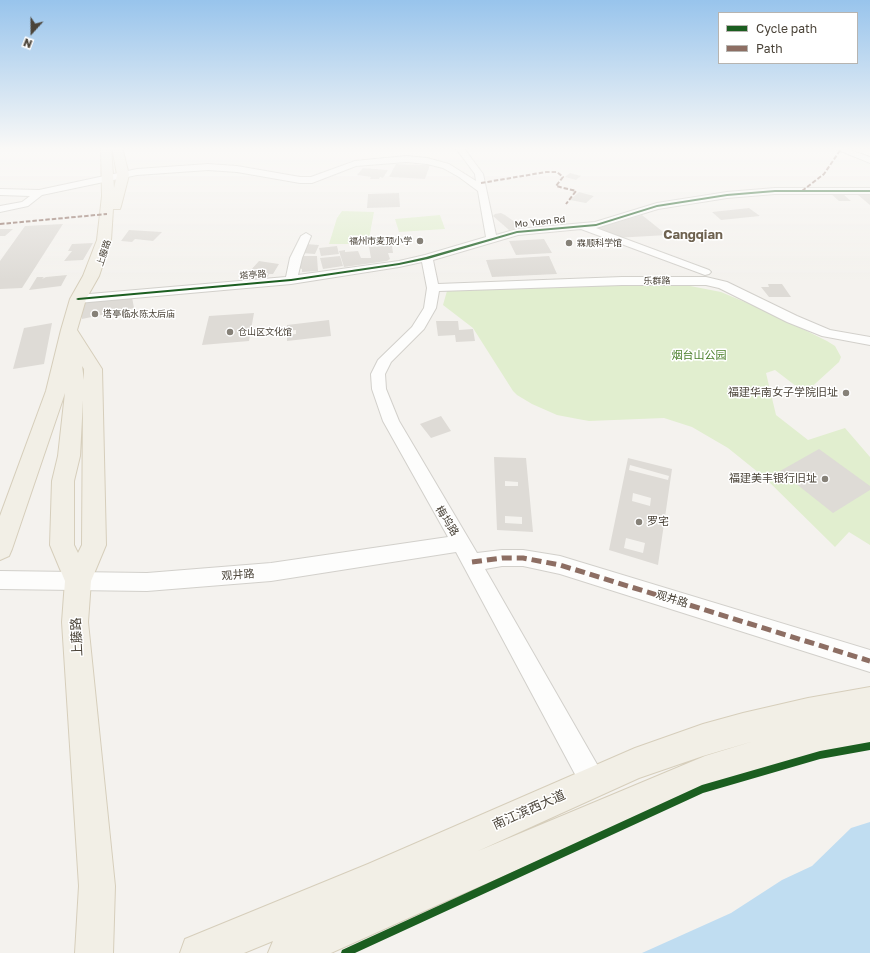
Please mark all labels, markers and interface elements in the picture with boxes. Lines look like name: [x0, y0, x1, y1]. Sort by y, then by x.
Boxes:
north arrow: [12, 12, 52, 52]
legend: [718, 12, 858, 64]
text: Cycle path: [756, 21, 817, 36]
text: N: [21, 36, 34, 51]
text: Path: [756, 41, 783, 56]
street label: Mo Yuen Rd: [514, 214, 566, 230]
district label: Cangqian: [663, 227, 723, 243]
place label: 福州市麦顶小学: [349, 236, 412, 246]
marker: 福州市麦顶小学: [415, 236, 425, 246]
street label: 上藤路: [95, 238, 113, 268]
marker: 霖顺科学馆: [564, 238, 574, 248]
place label: 霖顺科学馆: [577, 238, 622, 248]
street label: 塔亭路: [239, 268, 267, 282]
street label: 乐群路: [643, 275, 671, 287]
marker: 塔亭临水陈太后庙: [90, 309, 100, 319]
place label: 塔亭临水陈太后庙: [103, 309, 175, 319]
marker: 仓山区文化馆: [225, 327, 235, 337]
place label: 仓山区文化馆: [238, 327, 292, 337]
park label: 烟台山公园: [672, 349, 726, 363]
place label: 福建华南女子学院旧址: [728, 386, 838, 400]
marker: 福建华南女子学院旧址: [841, 388, 851, 398]
place label: 福建美丰银行旧址: [729, 472, 817, 486]
marker: 福建美丰银行旧址: [820, 474, 830, 484]
street label: 梅坞路: [433, 504, 461, 538]
place label: 罗宅: [647, 515, 669, 529]
marker: 罗宅: [634, 517, 644, 527]
street label: 观井路: [221, 567, 255, 583]
street label: 观井路: [654, 588, 690, 610]
street label: 上藤路: [68, 617, 86, 657]
street label: 南江滨西大道: [490, 787, 568, 833]

